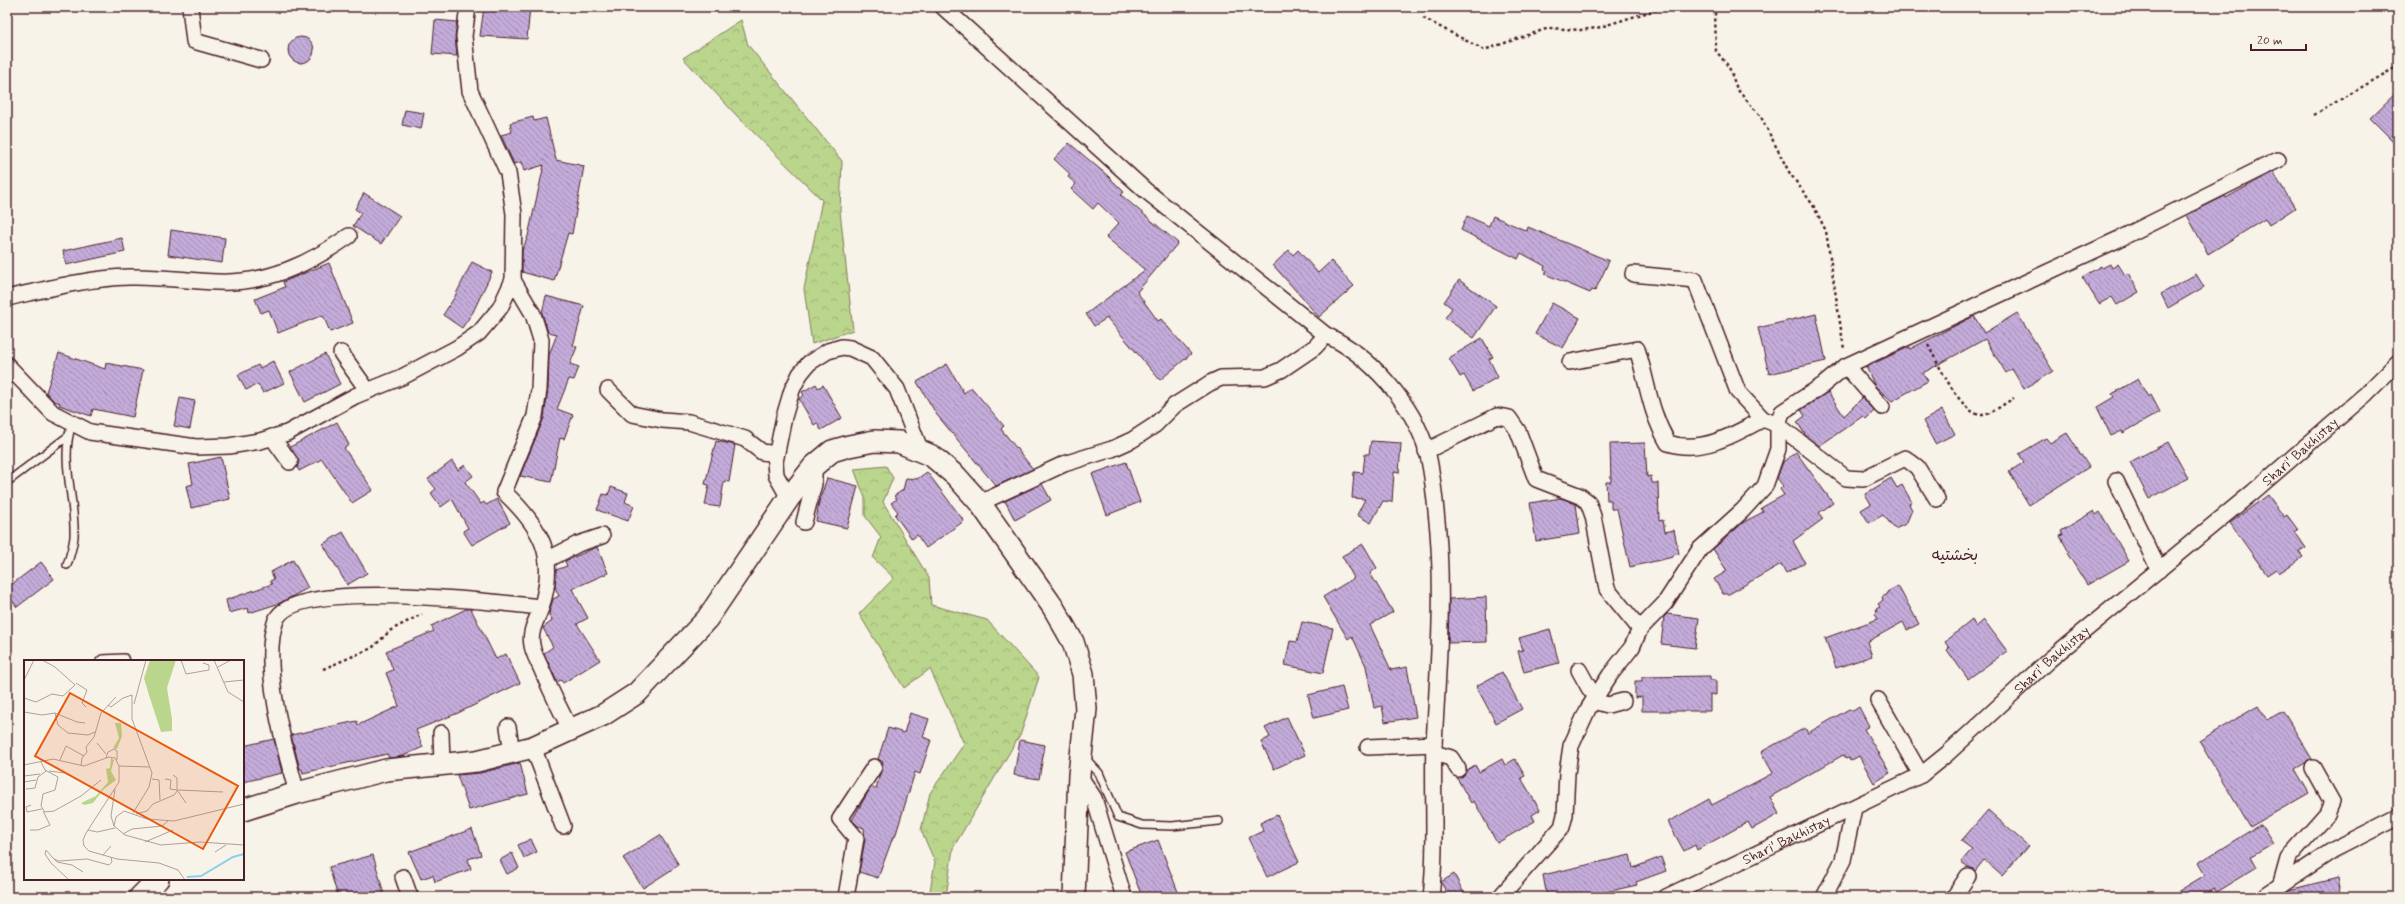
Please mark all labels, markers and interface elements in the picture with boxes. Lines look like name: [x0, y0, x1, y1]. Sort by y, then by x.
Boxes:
scale bar: [2251, 26, 2306, 52]
text: 20 m: [2257, 33, 2283, 49]
street label: Shari' Bakhistay: [2259, 414, 2342, 490]
district label: بخشتيه: [1932, 545, 1978, 566]
street label: Shari' Bakhistay: [2010, 622, 2094, 698]
inset map: [24, 660, 244, 880]
street label: Shari' Bakhistay: [1740, 812, 1833, 869]

